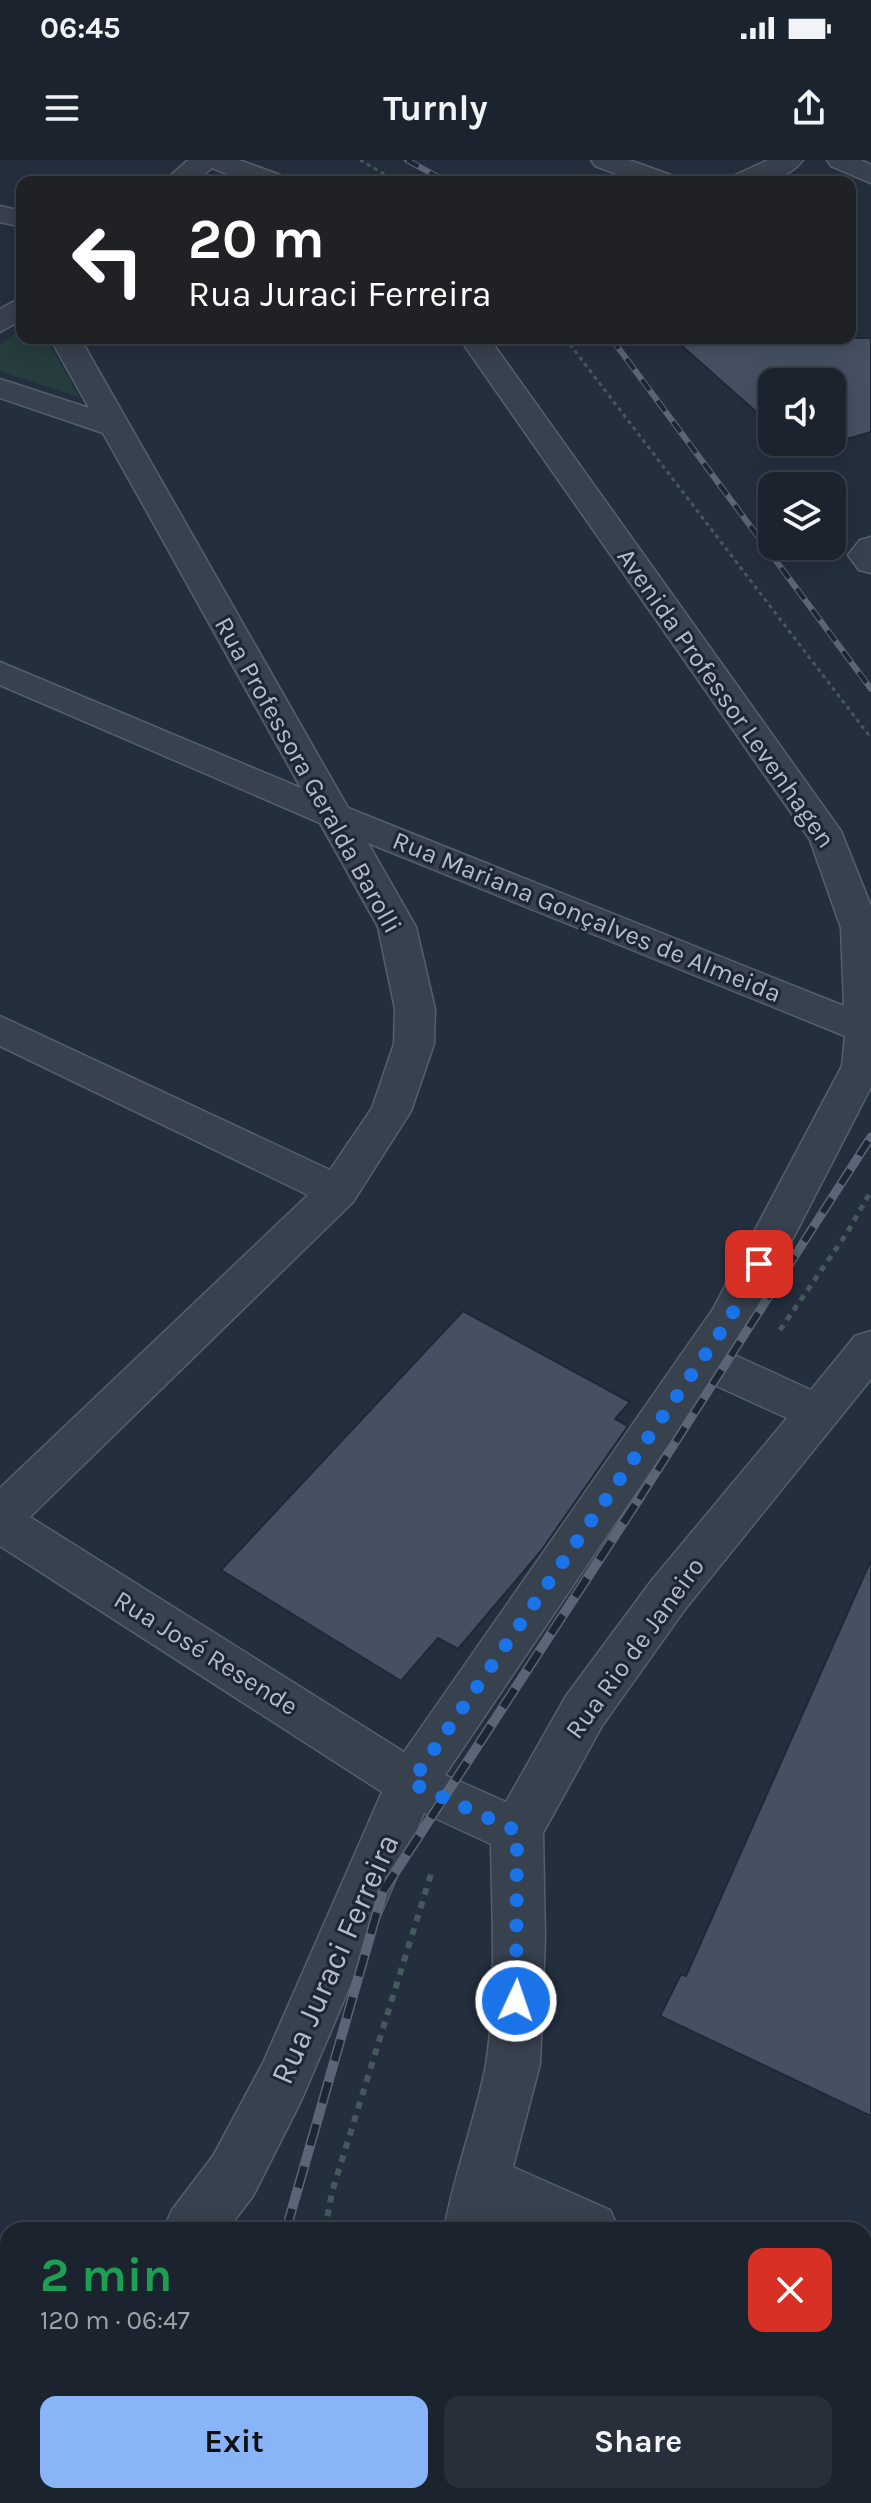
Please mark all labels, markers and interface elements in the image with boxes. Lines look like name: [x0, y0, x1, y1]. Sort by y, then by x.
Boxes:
text: 06:45: [40, 10, 121, 46]
icon: menu: [40, 86, 84, 130]
icon: share: [787, 86, 831, 130]
text: Turnly: [383, 87, 488, 129]
text: 20 m: [188, 206, 325, 271]
icon: left: [56, 208, 160, 312]
text: Rua Juraci Ferreira: [188, 273, 492, 315]
map controls: [758, 368, 846, 560]
button: sound: [758, 368, 846, 456]
button: layers: [758, 472, 846, 560]
street label: Avenida Professor Levenhagen: [610, 542, 842, 854]
street label: Rua Professora Geralda Barolli: [208, 611, 408, 939]
street label: Rua Mariana Gonçalves de Almeida: [388, 825, 786, 1009]
pin: [725, 1230, 793, 1298]
icon: arrive: [737, 1242, 781, 1286]
street label: Rua Rio de Janeiro: [559, 1551, 711, 1745]
street label: Rua José Resende: [108, 1584, 304, 1722]
street label: Rua Juraci Ferreira: [263, 1828, 407, 2090]
position arrow: [474, 1959, 558, 2043]
text: 2 min: [40, 2247, 172, 2303]
button: close: [748, 2248, 832, 2332]
text: 120 m · 06:47: [40, 2305, 190, 2336]
button: Exit: [40, 2396, 428, 2488]
button: Share: [444, 2396, 832, 2488]

